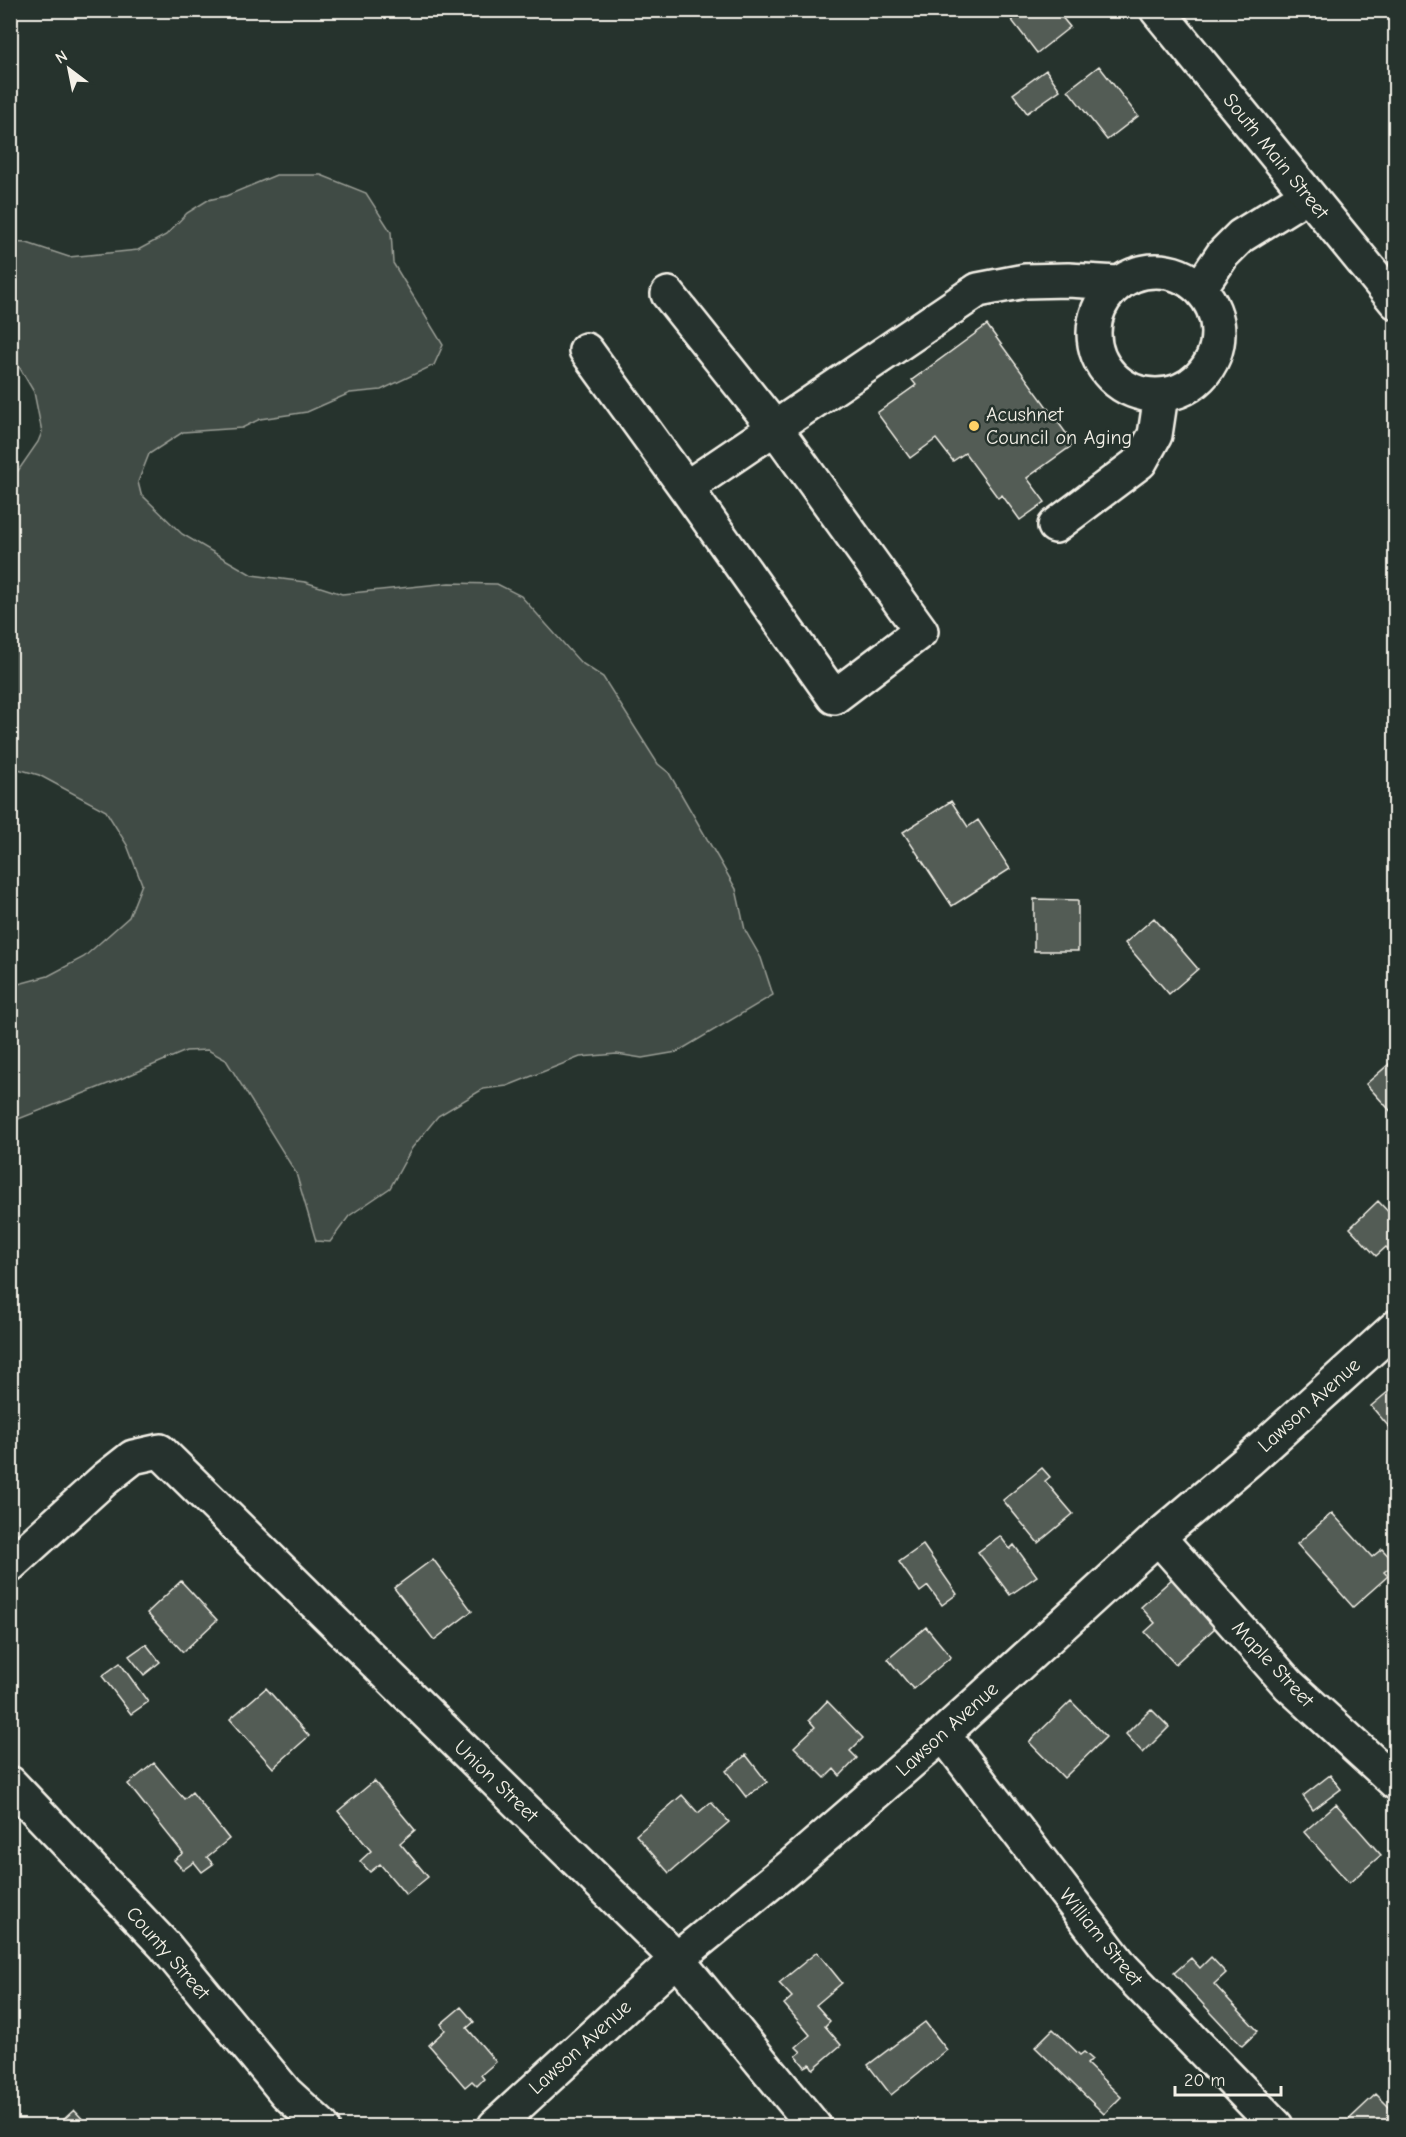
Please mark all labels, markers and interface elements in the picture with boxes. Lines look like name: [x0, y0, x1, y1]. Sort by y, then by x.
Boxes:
north arrow: [39, 39, 99, 99]
text: N: [52, 47, 71, 68]
street label: South Main Street: [1218, 89, 1334, 224]
place label: Acushnet Council on Aging: [986, 403, 1132, 449]
marker: Acushnet Council on Aging: [967, 419, 981, 433]
street label: Lawson Avenue: [1253, 1353, 1365, 1457]
street label: Maple Street: [1227, 1616, 1319, 1713]
street label: Lawson Avenue: [891, 1677, 1003, 1781]
street label: Union Street: [449, 1735, 544, 1828]
street label: William Street: [1055, 1884, 1148, 1991]
street label: County Street: [121, 1902, 215, 2005]
street label: Lawson Avenue: [524, 1995, 636, 2099]
scale bar: [1175, 2059, 1282, 2097]
text: 20 m: [1184, 2070, 1225, 2091]

